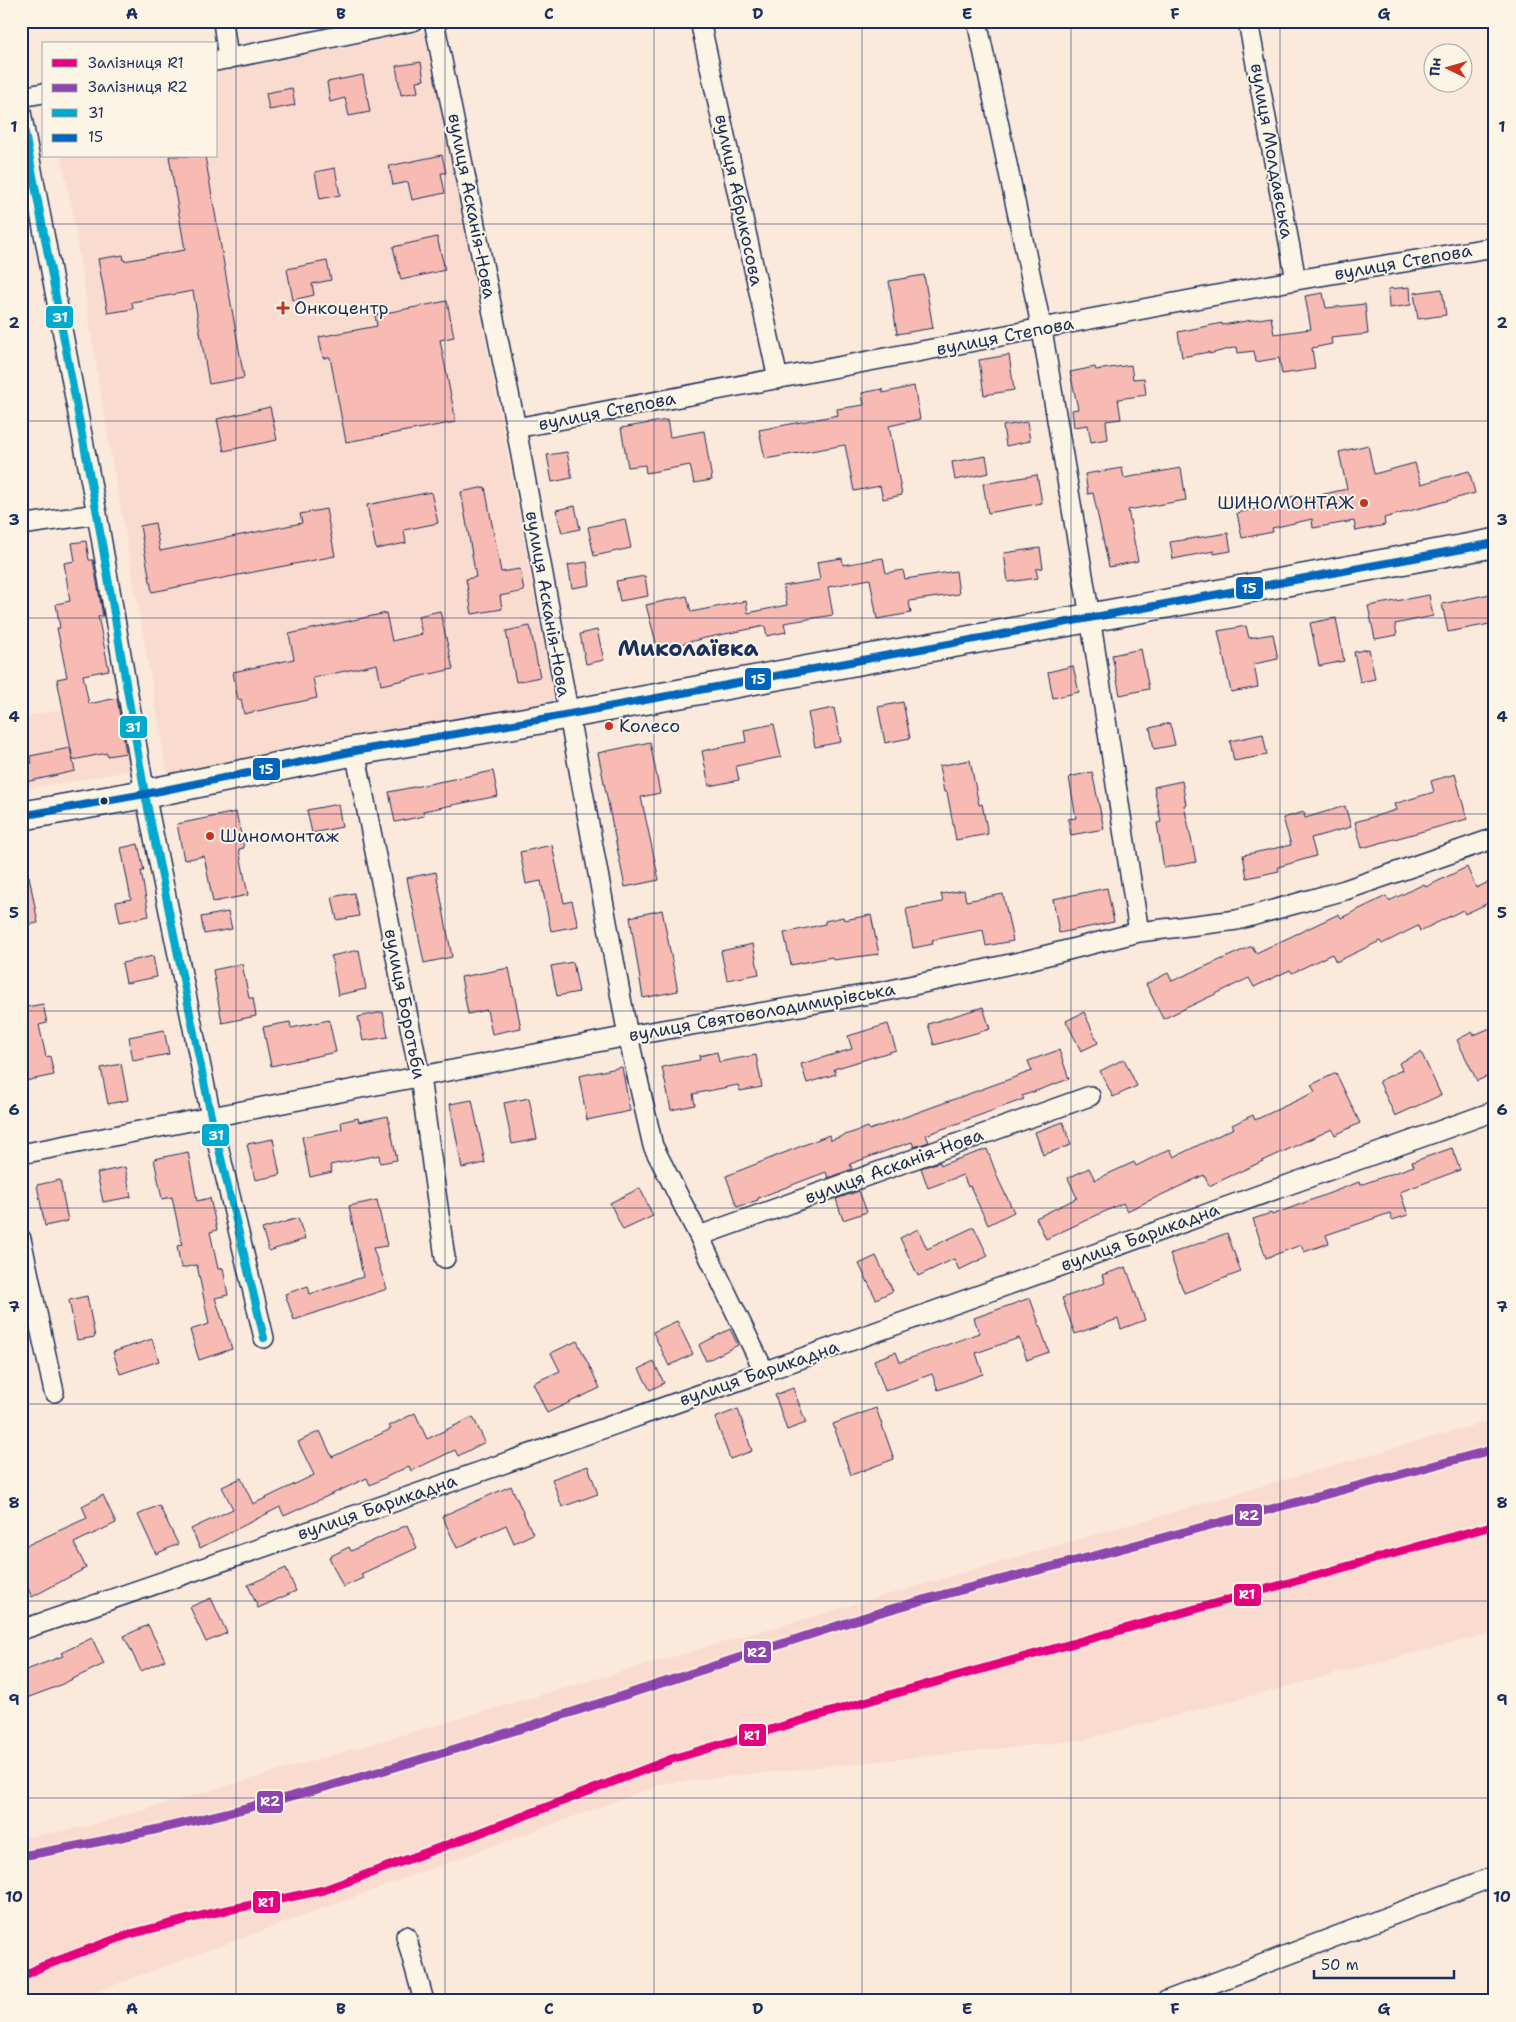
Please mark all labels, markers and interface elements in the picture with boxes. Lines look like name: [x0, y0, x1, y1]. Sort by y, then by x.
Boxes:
text: A: [126, 3, 138, 24]
text: B: [336, 3, 346, 24]
text: C: [544, 3, 554, 24]
text: D: [752, 3, 764, 24]
text: E: [962, 3, 972, 24]
text: F: [1170, 3, 1180, 24]
text: G: [1378, 3, 1391, 24]
legend: [42, 42, 218, 158]
north arrow: [1424, 42, 1474, 92]
text: Залізниця R1: [88, 53, 184, 73]
text: Пн: [1425, 57, 1445, 77]
street label: вулиця Молдавська: [1245, 61, 1299, 241]
text: Залізниця R2: [88, 77, 188, 97]
text: 31: [88, 103, 104, 123]
street label: вулиця Асканія-Нова: [442, 111, 502, 301]
street label: вулиця Абрикосова: [709, 112, 769, 288]
text: 1: [10, 116, 18, 137]
text: 1: [1498, 116, 1506, 137]
text: 15: [88, 127, 103, 147]
street label: вулиця Степова: [1332, 238, 1474, 286]
place label: Онкоцентр: [294, 296, 389, 320]
marker: Онкоцентр: [276, 301, 290, 315]
line badge: 31: [45, 305, 74, 329]
text: 31: [52, 308, 68, 326]
street label: вулиця Степова: [934, 311, 1076, 361]
text: 2: [8, 312, 20, 333]
text: 2: [1496, 312, 1508, 333]
street label: вулиця Степова: [536, 386, 678, 436]
place label: ШИНОМОНТАЖ: [1217, 491, 1354, 515]
marker: ШИНОМОНТАЖ: [1358, 497, 1370, 509]
text: 3: [8, 509, 20, 530]
street label: вулиця Асканія-Нова: [520, 509, 576, 699]
text: 3: [1496, 509, 1508, 530]
line badge: 15: [1235, 576, 1264, 600]
text: 15: [1241, 579, 1257, 597]
district label: Миколаївка: [617, 634, 759, 663]
line badge: 15: [744, 667, 772, 691]
text: 15: [750, 670, 766, 688]
text: 4: [8, 706, 20, 727]
text: 4: [1496, 706, 1508, 727]
place label: Колесо: [619, 714, 680, 738]
line badge: 31: [119, 715, 148, 739]
text: 31: [125, 718, 141, 736]
marker: Колесо: [603, 720, 615, 732]
line badge: 15: [252, 757, 281, 781]
text: 15: [258, 760, 274, 778]
unlabelled marker: [99, 796, 109, 806]
place label: Шиномонтаж: [220, 824, 339, 848]
marker: Шиномонтаж: [204, 830, 216, 842]
text: 5: [9, 902, 19, 923]
text: 5: [1497, 902, 1507, 923]
street label: вулиця Боротьби: [379, 927, 431, 1081]
street label: вулиця Святоволодимирівська: [627, 977, 897, 1047]
text: 6: [8, 1099, 20, 1120]
text: 6: [1496, 1099, 1508, 1120]
line badge: 31: [201, 1123, 230, 1147]
street label: вулиця Асканія-Нова: [801, 1123, 987, 1209]
text: 31: [208, 1126, 224, 1144]
street label: вулиця Барикадна: [1057, 1197, 1223, 1277]
text: 7: [8, 1296, 20, 1317]
text: 7: [1496, 1296, 1508, 1317]
street label: вулиця Барикадна: [676, 1334, 842, 1412]
street label: вулиця Барикадна: [294, 1468, 460, 1546]
text: 8: [8, 1492, 20, 1513]
text: 8: [1496, 1492, 1508, 1513]
line badge: R2: [1234, 1503, 1263, 1527]
text: R2: [1239, 1506, 1259, 1524]
line badge: R1: [1233, 1583, 1262, 1607]
text: R1: [1239, 1585, 1255, 1603]
line badge: R2: [743, 1640, 772, 1664]
text: R2: [747, 1643, 767, 1661]
text: 9: [8, 1689, 20, 1710]
text: 9: [1496, 1689, 1508, 1710]
line badge: R1: [738, 1723, 767, 1747]
text: R1: [744, 1726, 760, 1744]
line badge: R2: [256, 1790, 284, 1814]
text: R2: [260, 1792, 280, 1810]
text: 10: [5, 1886, 23, 1907]
text: 10: [1493, 1886, 1511, 1907]
line badge: R1: [252, 1890, 281, 1914]
text: R1: [258, 1893, 274, 1911]
scale bar: [1314, 1947, 1454, 1979]
text: 50 m: [1321, 1955, 1359, 1975]
text: A: [126, 1998, 138, 2019]
text: B: [336, 1998, 346, 2019]
text: C: [544, 1998, 554, 2019]
text: D: [752, 1998, 764, 2019]
text: E: [962, 1998, 972, 2019]
text: F: [1170, 1998, 1180, 2019]
text: G: [1378, 1998, 1391, 2019]

